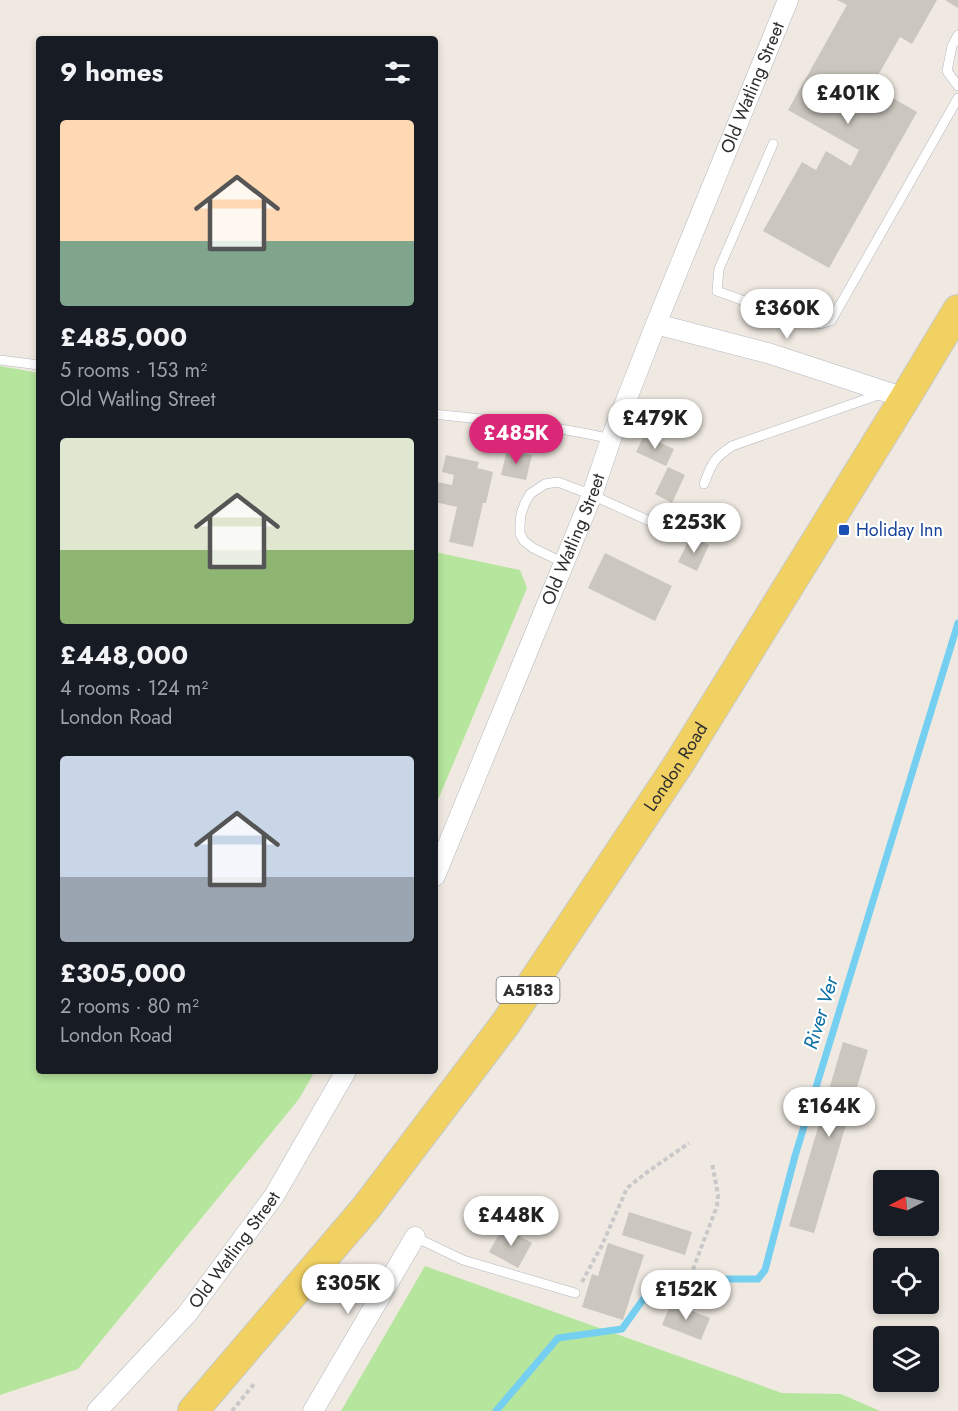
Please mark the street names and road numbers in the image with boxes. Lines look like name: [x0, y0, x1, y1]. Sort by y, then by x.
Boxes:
street label: Old Watling Street: [714, 17, 791, 157]
street label: Old Watling Street: [535, 469, 612, 609]
street label: London Road: [638, 718, 714, 817]
road number: A5183: [496, 977, 560, 1003]
street label: Old Watling Street: [182, 1186, 287, 1314]

